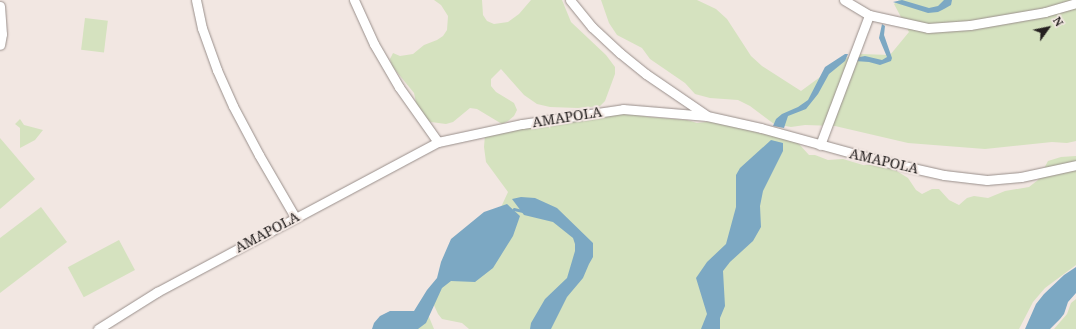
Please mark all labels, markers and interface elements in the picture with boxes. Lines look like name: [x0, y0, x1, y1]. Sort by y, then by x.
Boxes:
north arrow: [1028, 8, 1068, 48]
text: N: [1050, 13, 1067, 29]
street label: AMAPOLA: [531, 103, 603, 131]
street label: AMAPOLA: [848, 145, 920, 177]
street label: AMAPOLA: [232, 208, 302, 256]

